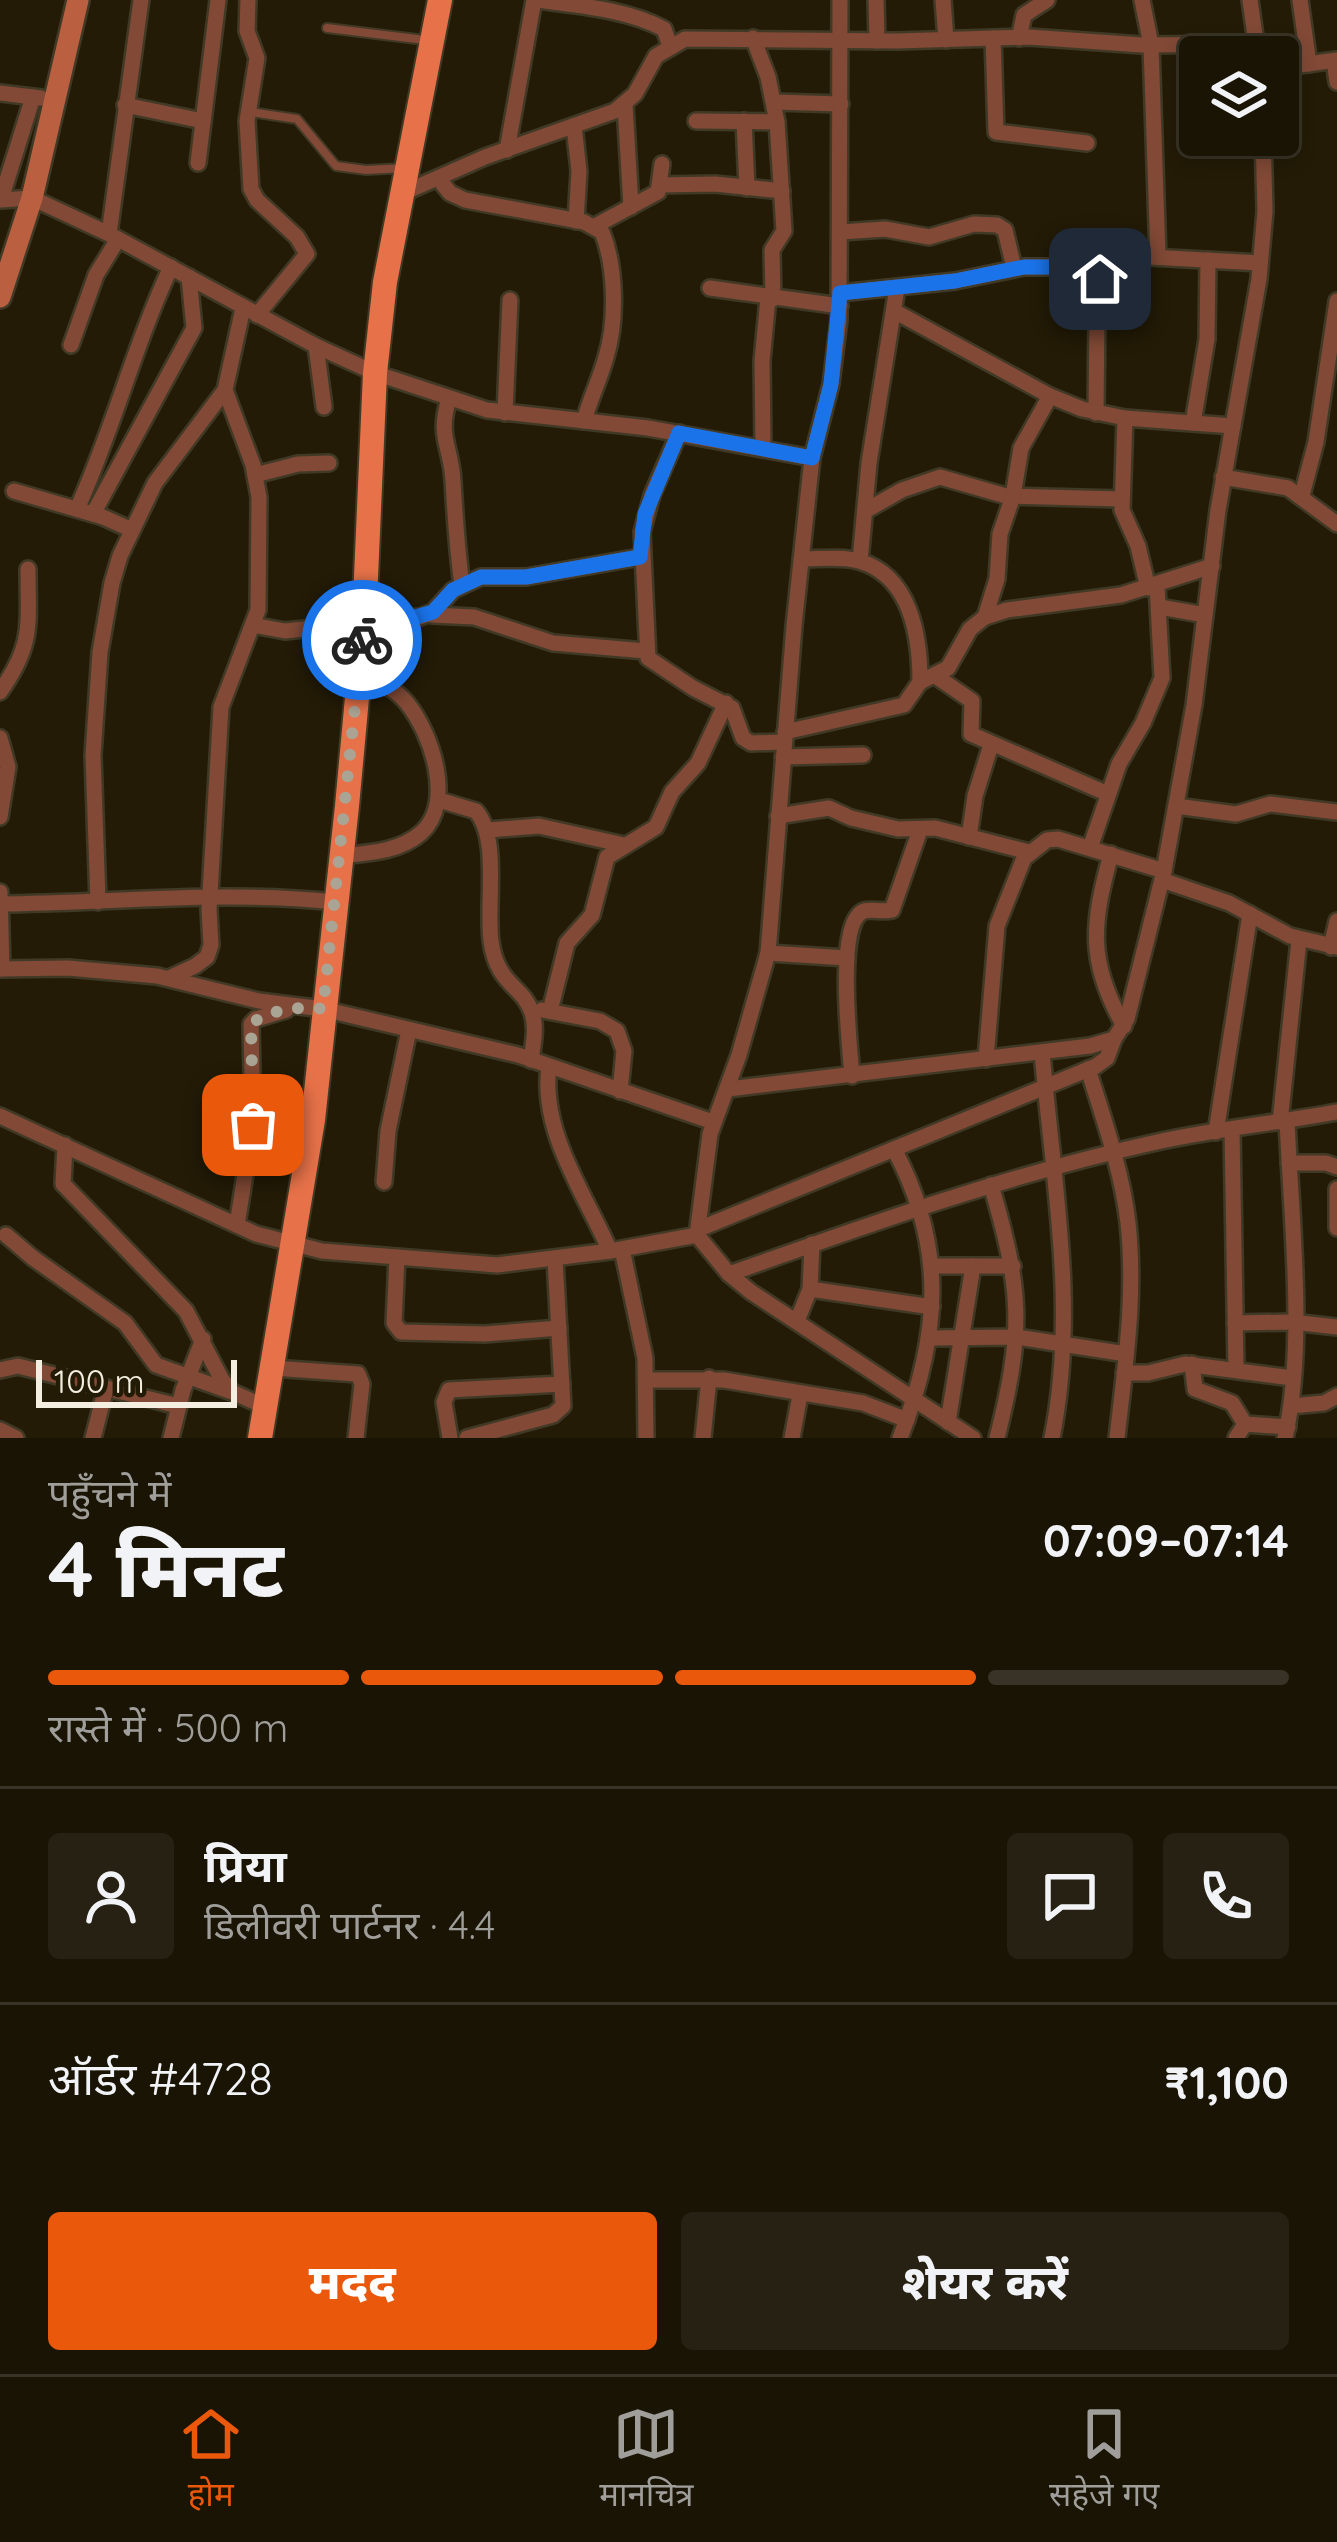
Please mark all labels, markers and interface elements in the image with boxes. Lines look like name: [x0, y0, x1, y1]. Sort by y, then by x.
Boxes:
map controls: [1179, 36, 1299, 156]
button: layers: [1179, 36, 1299, 156]
pin: [1049, 228, 1151, 330]
icon: home: [1067, 246, 1133, 312]
courier: [302, 580, 422, 700]
icon: bike: [329, 607, 395, 673]
pin: [202, 1074, 304, 1176]
icon: bag: [220, 1092, 286, 1158]
scale bar: [36, 1354, 237, 1407]
text: 100 m: [54, 1360, 145, 1401]
text: पहुँचने में: [48, 1468, 171, 1517]
text: 07:09–07:14: [1043, 1512, 1289, 1568]
text: 4 मिनट: [48, 1519, 284, 1617]
text: रास्ते में · 500 m: [48, 1703, 288, 1752]
button: person: [48, 1833, 174, 1959]
button: chat: [1007, 1833, 1133, 1959]
button: phone: [1163, 1833, 1289, 1959]
text: प्रिया: [204, 1837, 287, 1893]
text: डिलीवरी पार्टनर · 4.4: [204, 1900, 495, 1949]
text: ऑर्डर #4728: [48, 2050, 273, 2106]
text: ₹1,100: [1165, 2054, 1289, 2110]
button: मदद: [48, 2212, 657, 2350]
button: शेयर करें: [681, 2212, 1289, 2350]
tab: होम: [178, 2401, 244, 2519]
tab: मानचित्र: [599, 2401, 694, 2519]
tab: सहेजे गए: [1049, 2401, 1159, 2519]

